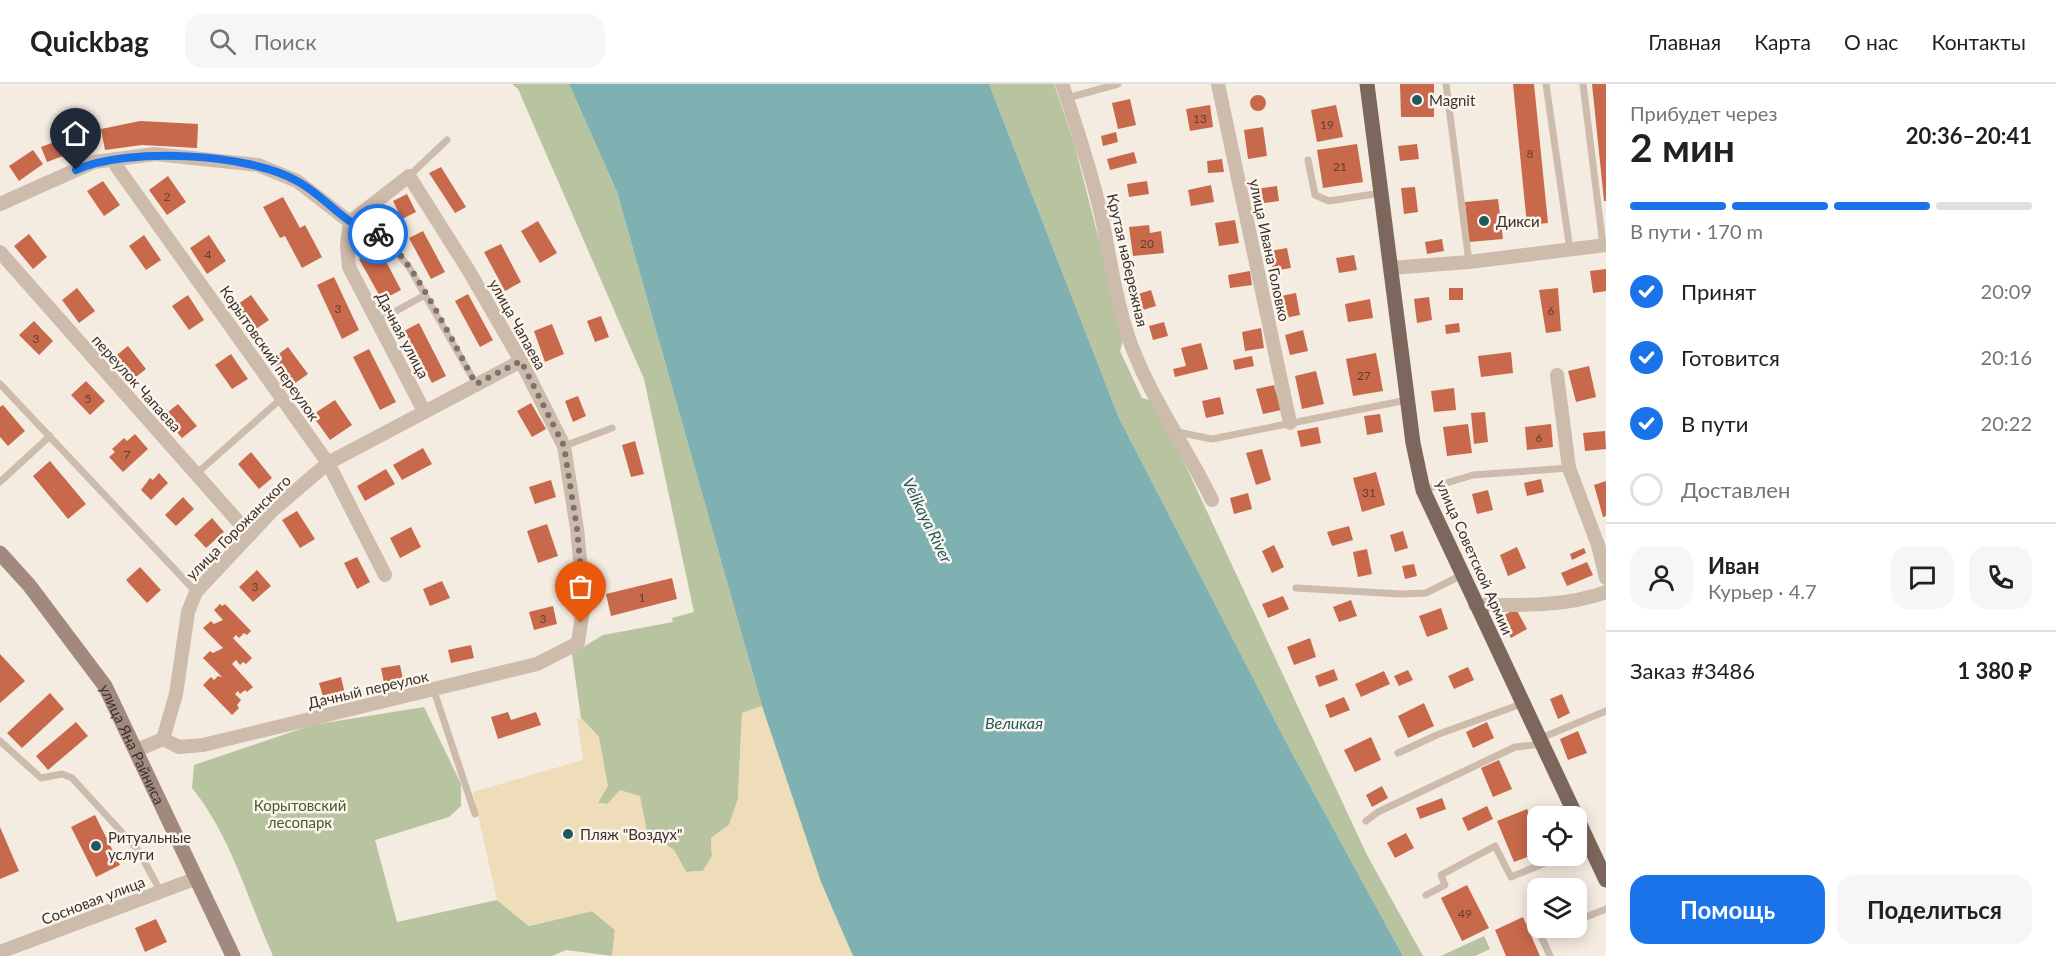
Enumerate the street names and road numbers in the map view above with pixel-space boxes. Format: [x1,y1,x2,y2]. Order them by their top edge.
street label: улица Ивана Головко [1246,177,1294,323]
street label: Крутая набережная [1104,192,1152,328]
street label: улица Чапаева [486,276,550,372]
street label: Корытовский переулок [216,282,324,424]
street label: Дачная улица [373,289,433,381]
street label: переулок Чапаева [89,331,185,435]
street label: улица Горожанского [182,471,294,583]
street label: улица Советской Армии [1433,477,1517,637]
street label: Дачный переулок [306,666,430,712]
street label: улица Яна Райниса [96,681,169,807]
street label: Сосновая улица [39,872,147,928]

